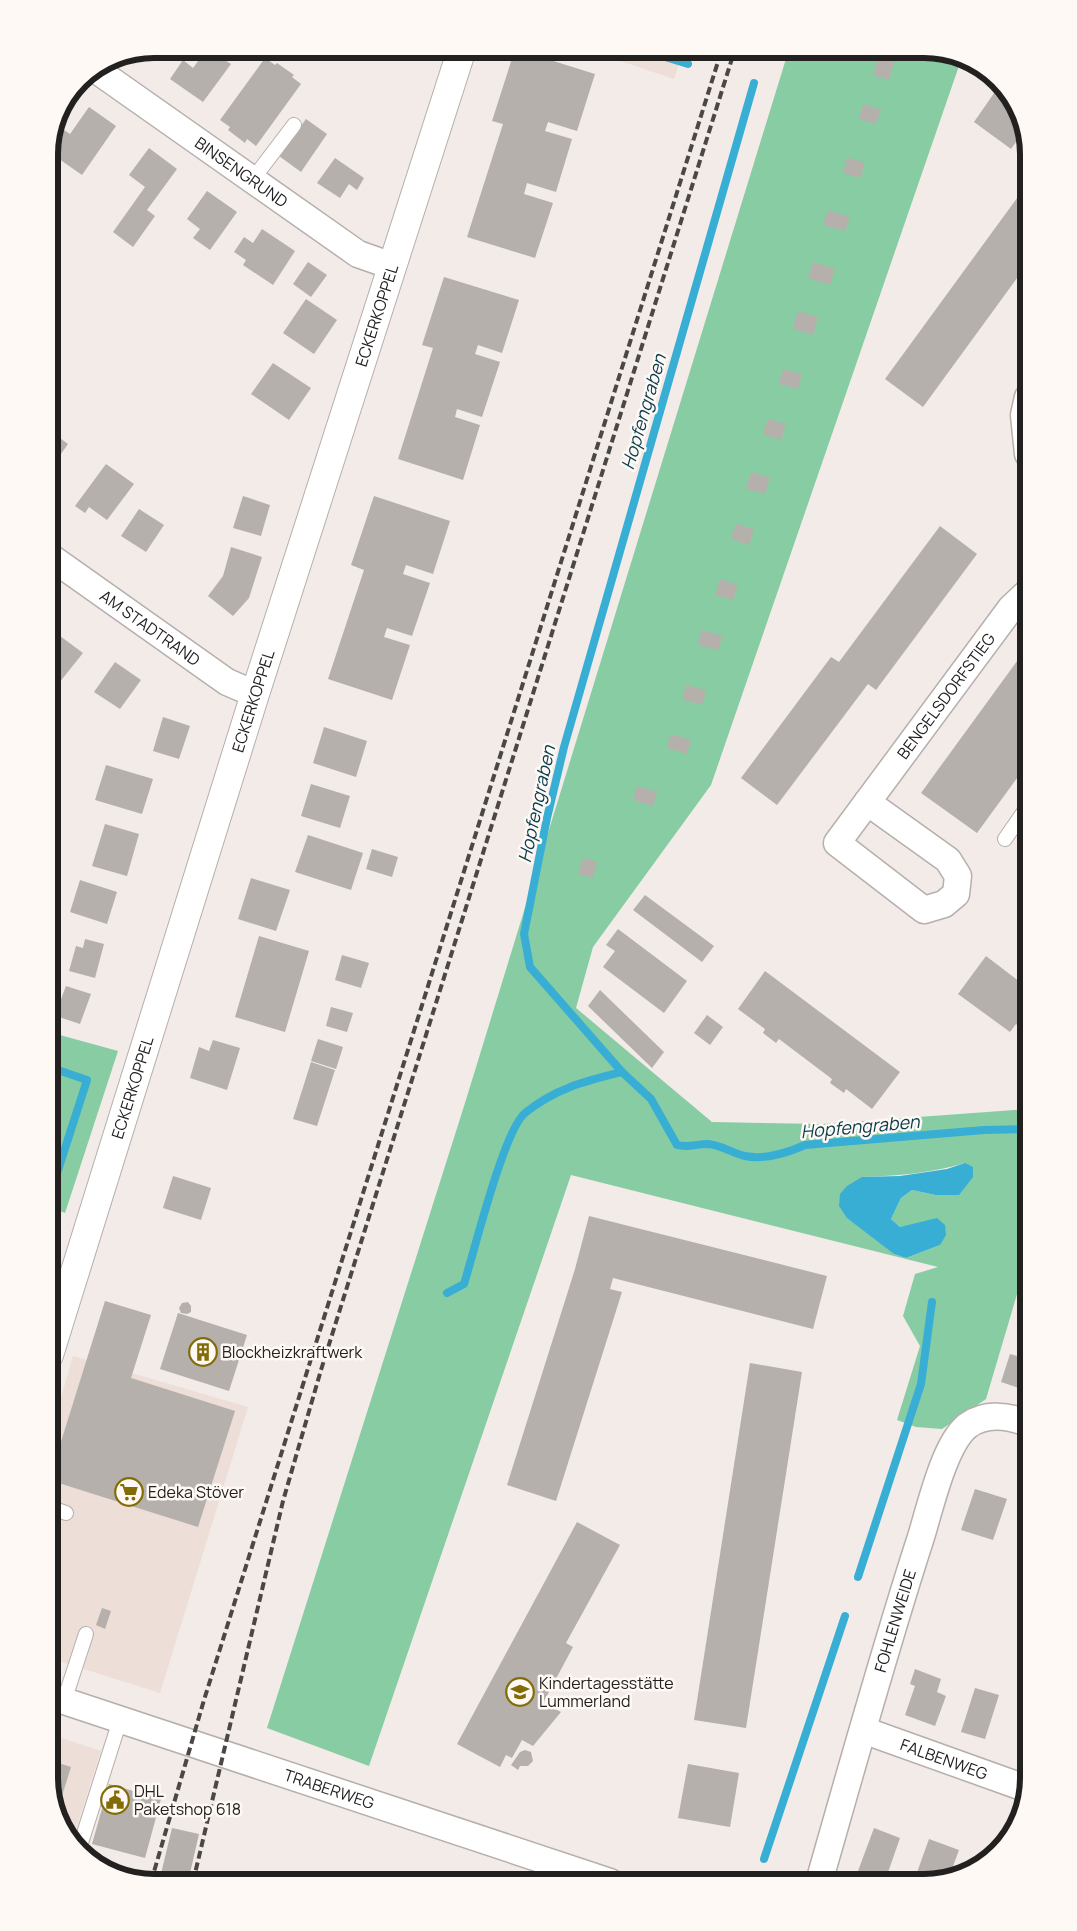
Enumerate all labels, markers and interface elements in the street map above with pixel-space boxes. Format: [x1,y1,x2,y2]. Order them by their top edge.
street label: BINSENGRUND [191,132,292,212]
street label: ECKERKOPPEL [350,262,403,369]
water label: Hopfengraben [615,350,671,472]
street label: AM STADTRAND [96,585,205,671]
street label: BENGELSDORFSTIEG [892,628,1000,763]
street label: ECKERKOPPEL [227,647,279,755]
water label: Hopfengraben [512,742,560,864]
street label: ECKERKOPPEL [106,1034,159,1142]
water label: Hopfengraben [800,1109,922,1143]
building icon: Blockheizkraftwerk [188,1337,218,1367]
place label: Blockheizkraftwerk [222,1341,363,1363]
supermarket icon: Edeka Stöver [114,1477,144,1507]
place label: Edeka Stöver [148,1481,244,1503]
street label: FOHLENWEIDE [869,1567,921,1675]
place label: Kindertagesstätte Lummerland [539,1672,674,1712]
school or university icon: Kindertagesstätte Lummerland [505,1677,535,1707]
street label: FALBENWEG [897,1733,991,1785]
street label: TRABERWEG [281,1764,377,1814]
place label: DHL Paketshop 618 [134,1780,241,1820]
public building icon: DHL Paketshop 618 [100,1785,130,1815]

